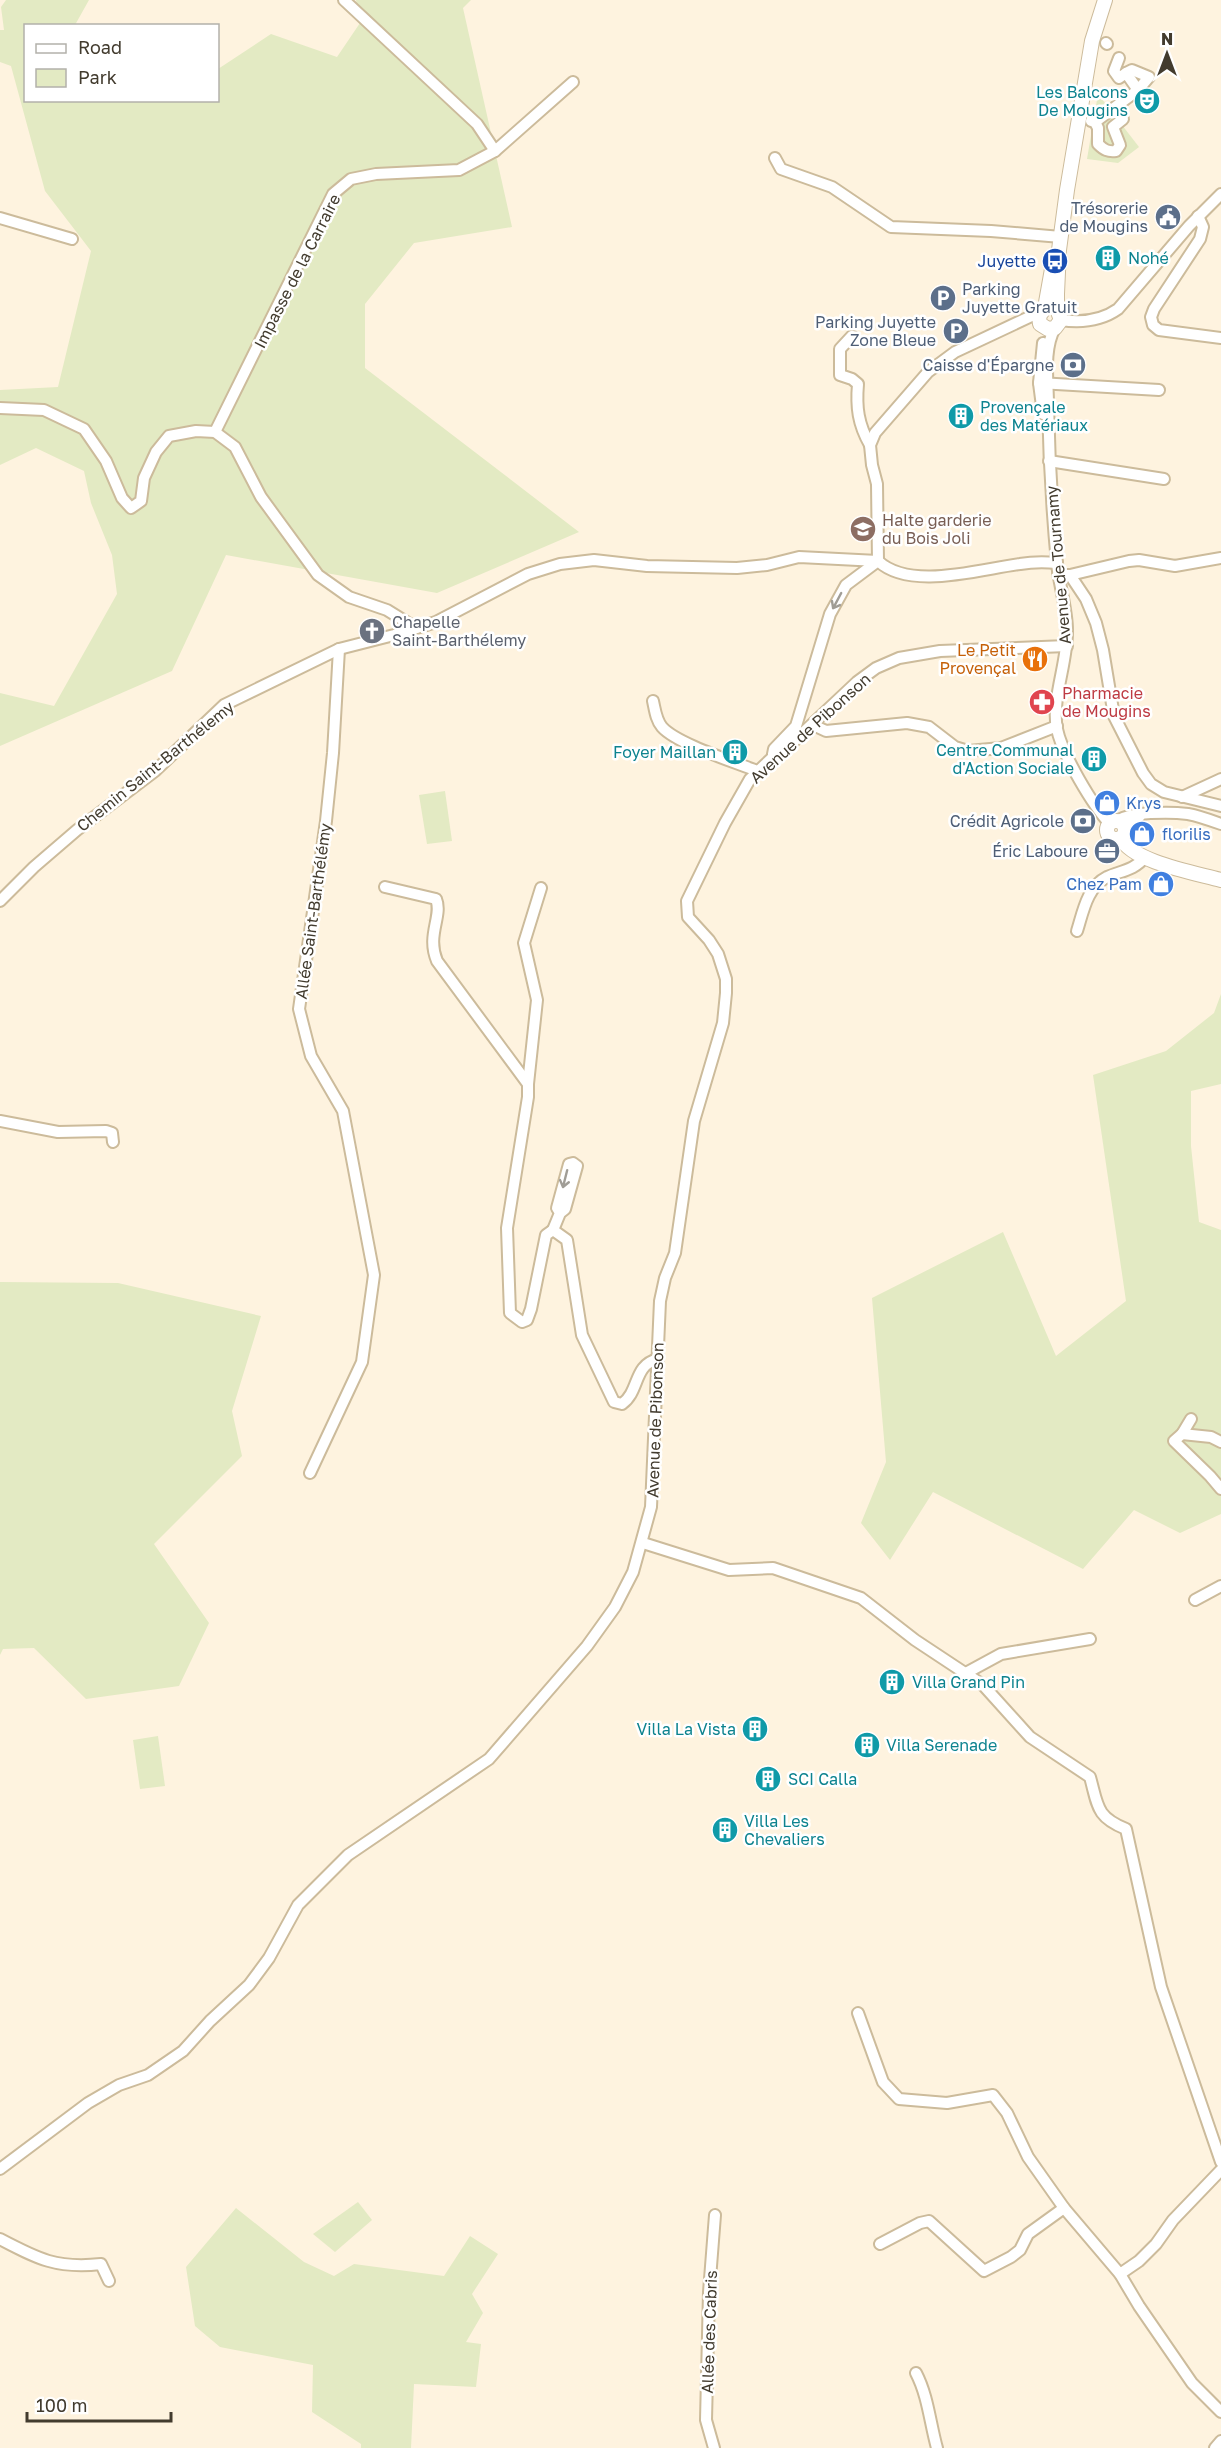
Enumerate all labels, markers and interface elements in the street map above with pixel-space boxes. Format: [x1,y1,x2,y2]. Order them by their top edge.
legend [24,24,219,102]
north arrow [1137,24,1197,84]
text: N [1161,29,1173,49]
text: Road [78,36,122,58]
text: Park [78,66,117,88]
place label: Les Balcons De Mougins [1036,82,1128,120]
theatre icon: Les Balcons De Mougins [1132,86,1162,116]
street label: Impasse de la Carraire [249,190,345,352]
place label: Trésorerie de Mougins [1059,198,1148,236]
public building icon: Trésorerie de Mougins [1153,202,1183,232]
building icon: Nohé [1093,243,1123,273]
bus stop icon: Juyette [1040,246,1070,276]
place label: Nohé [1128,248,1169,268]
place label: Juyette [978,251,1036,271]
place label: Parking Juyette Gratuit [962,279,1077,317]
parking icon: Parking Juyette Gratuit [928,283,958,313]
place label: Parking Juyette Zone Bleue [815,312,936,350]
parking icon: Parking Juyette Zone Bleue [941,316,971,346]
bank icon: Caisse d'Épargne [1058,350,1088,380]
place label: Caisse d'Épargne [923,355,1054,375]
place label: Provençale des Matériaux [980,397,1088,435]
building icon: Provençale des Matériaux [946,401,976,431]
street label: Avenue de Tournamy [1041,485,1075,645]
place label: Halte garderie du Bois Joli [882,510,992,548]
school or university icon: Halte garderie du Bois Joli [848,514,878,544]
one-way arrow [831,592,842,610]
place label: Chapelle Saint-Barthélemy [392,612,526,650]
church icon: Chapelle Saint-Barthélemy [357,616,387,646]
place label: Le Petit Provençal [940,640,1016,678]
restaurant icon: Le Petit Provençal [1020,644,1050,674]
street label: Avenue de Pibonson [746,669,874,787]
place label: Pharmacie de Mougins [1062,683,1151,721]
pharmacy icon: Pharmacie de Mougins [1027,687,1057,717]
street label: Chemin Saint-Barthélemy [72,696,238,836]
building icon: Foyer Maillan [720,737,750,767]
place label: Centre Communal d'Action Sociale [936,740,1074,778]
place label: Foyer Maillan [613,742,716,762]
building icon: Centre Communal d'Action Sociale [1079,744,1109,774]
shop icon: Krys [1092,788,1122,818]
place label: Krys [1126,793,1161,813]
bank icon: Crédit Agricole [1068,806,1098,836]
place label: Crédit Agricole [950,811,1064,831]
shop icon: florilis [1127,819,1157,849]
street label: Allée Saint-Barthélémy [291,822,335,1000]
place label: florilis [1162,824,1211,844]
office icon: Éric Laboure [1092,836,1122,866]
place label: Éric Laboure [992,841,1088,861]
shop icon: Chez Pam [1146,869,1176,899]
place label: Chez Pam [1066,874,1142,894]
one-way arrow [558,1169,570,1188]
street label: Avenue de Pibonson [642,1342,668,1498]
building icon: Villa Grand Pin [877,1667,907,1697]
place label: Villa Grand Pin [912,1672,1025,1692]
building icon: Villa La Vista [740,1714,770,1744]
place label: Villa La Vista [636,1719,736,1739]
building icon: Villa Serenade [852,1730,882,1760]
place label: Villa Serenade [886,1735,997,1755]
building icon: SCI Calla [753,1764,783,1794]
place label: SCI Calla [788,1769,857,1789]
place label: Villa Les Chevaliers [744,1811,825,1849]
building icon: Villa Les Chevaliers [710,1815,740,1845]
street label: Allée des Cabris [697,2270,721,2394]
scale bar [27,2385,171,2423]
text: 100 m [36,2394,87,2416]

